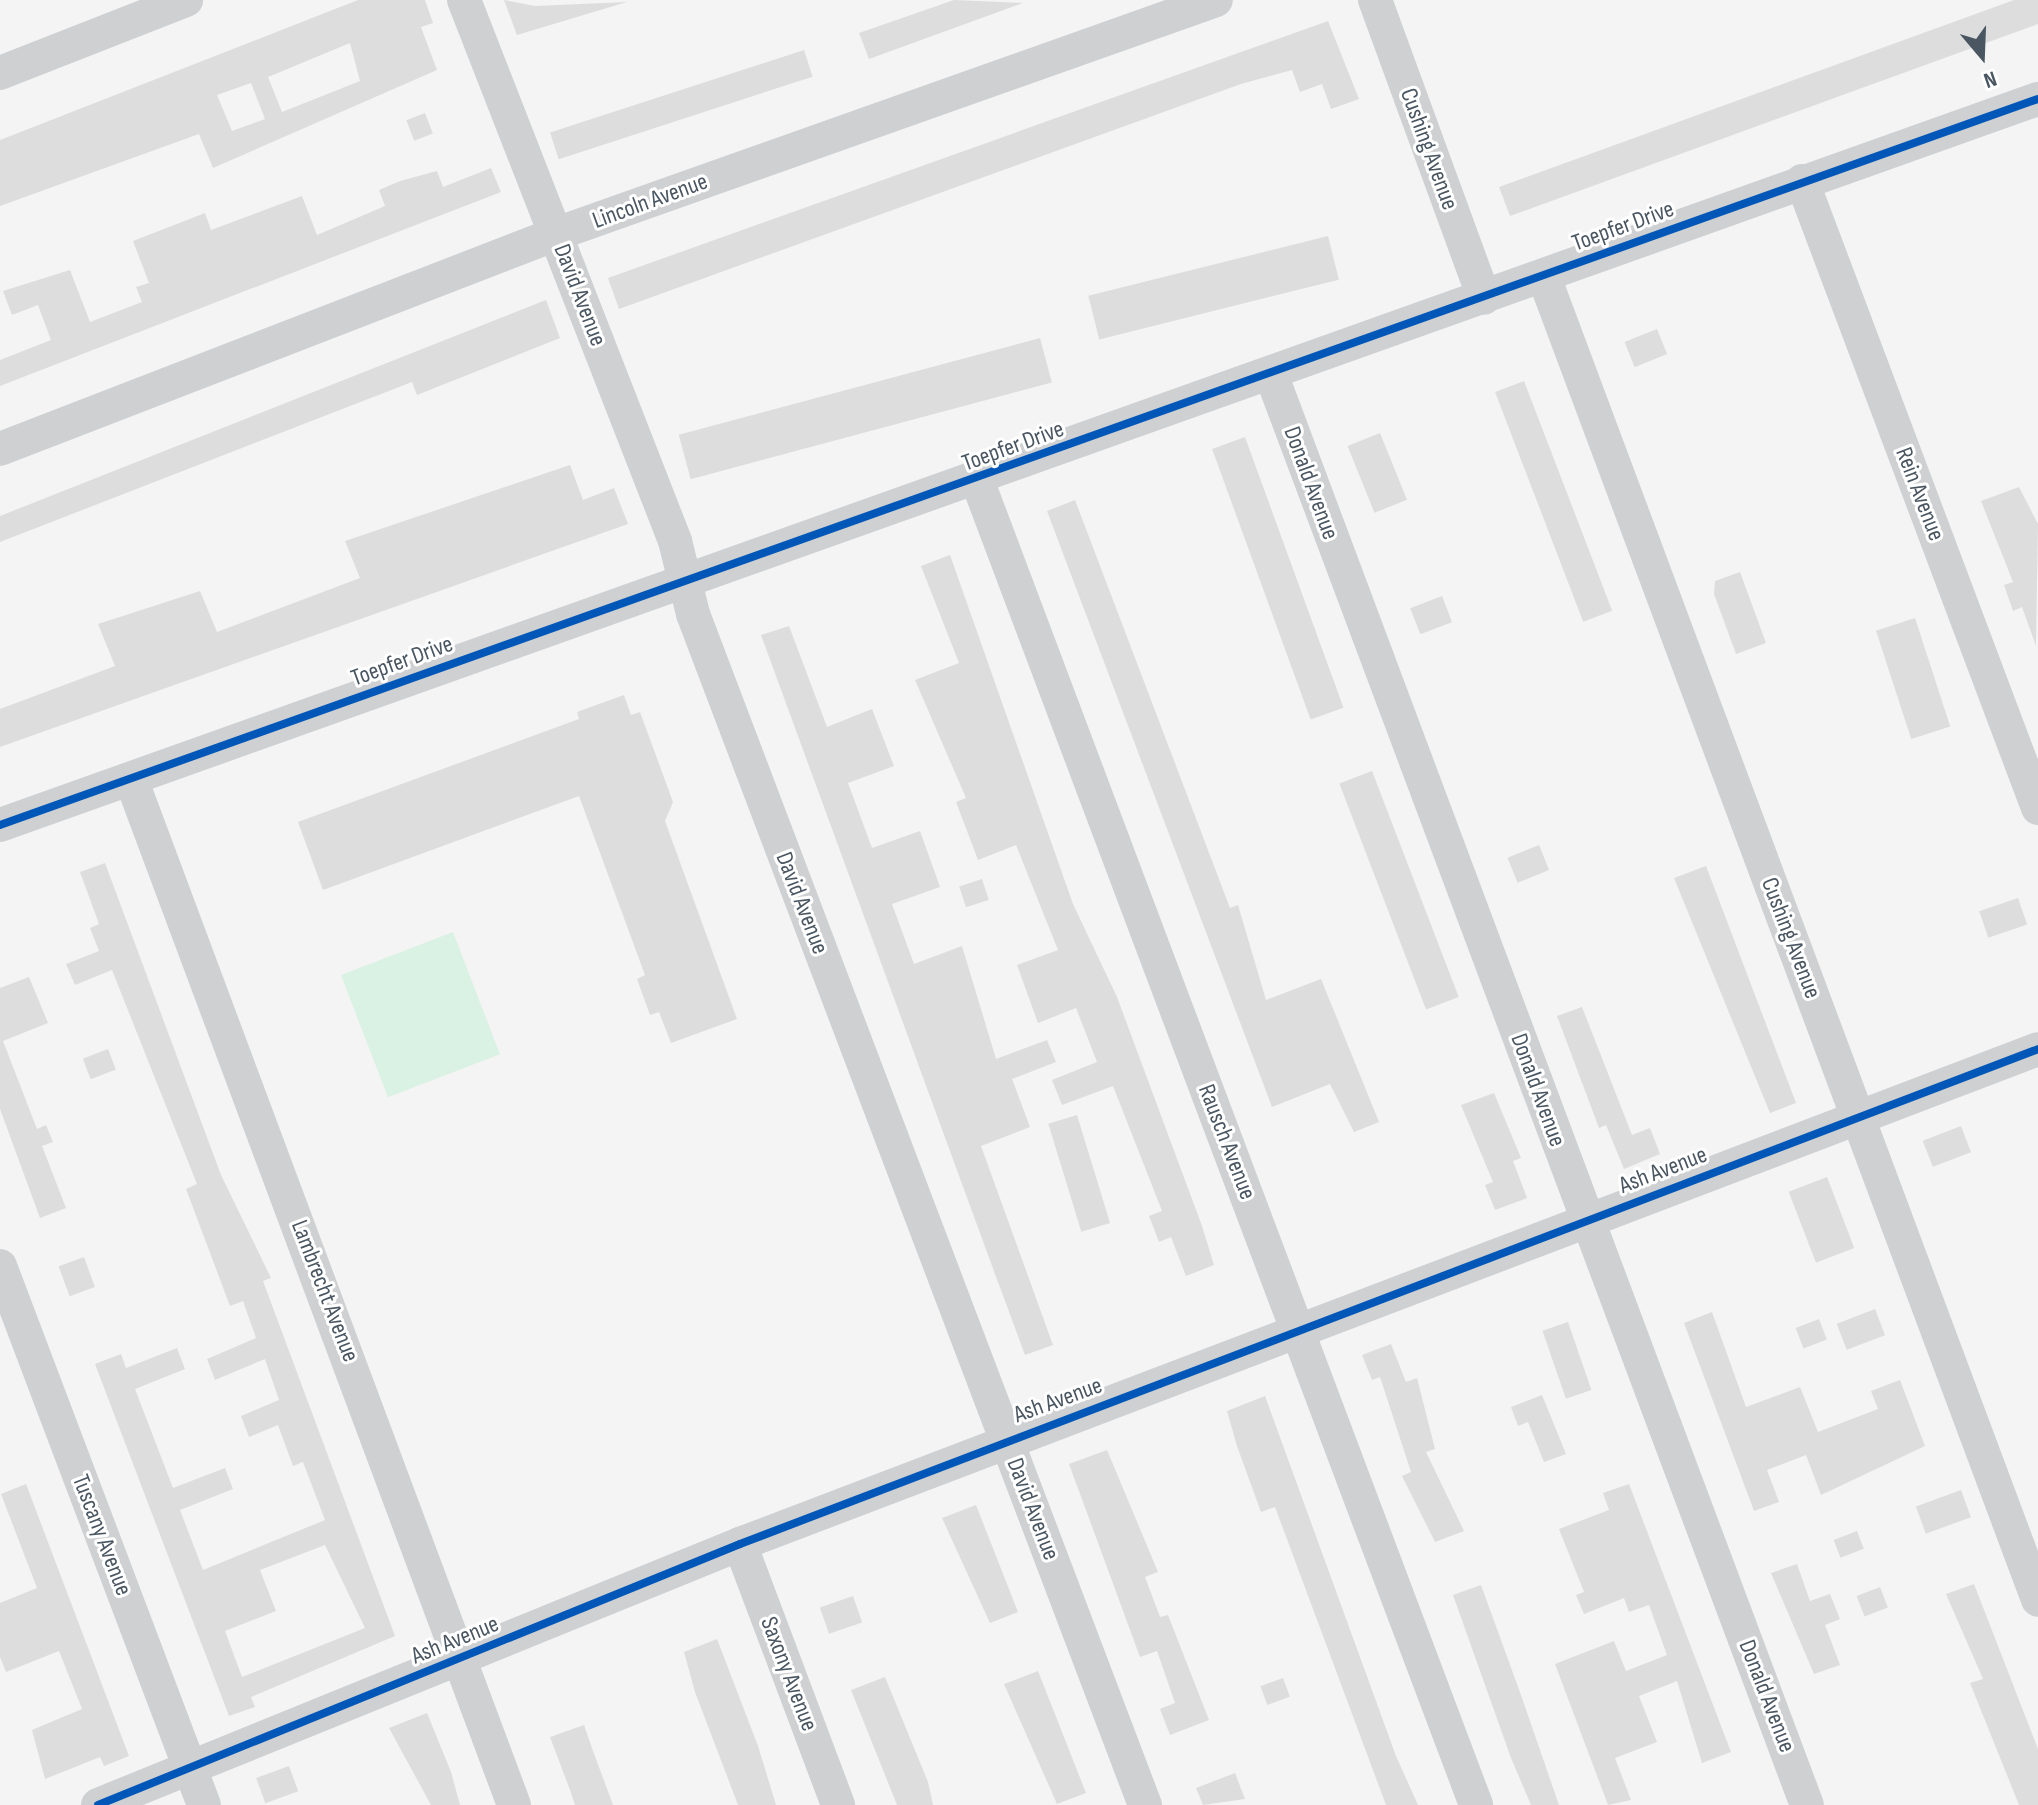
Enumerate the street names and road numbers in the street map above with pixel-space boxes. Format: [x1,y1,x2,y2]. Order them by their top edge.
street label: Cushing Avenue [1394,84,1464,214]
street label: Lincoln Avenue [589,167,711,235]
street label: Toepfer Drive [1568,194,1678,258]
street label: David Avenue [547,240,613,350]
street label: Toepfer Drive [958,414,1068,478]
street label: Donald Avenue [1277,423,1345,543]
street label: Rein Avenue [1889,443,1951,545]
street label: Toepfer Drive [347,629,457,693]
street label: David Avenue [769,848,835,958]
street label: Cushing Avenue [1755,873,1827,1003]
street label: Donald Avenue [1504,1030,1572,1150]
street label: Rausch Avenue [1192,1080,1262,1204]
street label: Ash Avenue [1615,1140,1711,1200]
street label: Lambrecht Avenue [285,1216,365,1366]
street label: Ash Avenue [1010,1371,1106,1429]
street label: David Avenue [1000,1454,1066,1564]
street label: Tuscany Avenue [66,1470,138,1600]
street label: Ash Avenue [407,1609,503,1671]
street label: Saxony Avenue [754,1613,824,1735]
street label: Donald Avenue [1732,1636,1802,1756]

